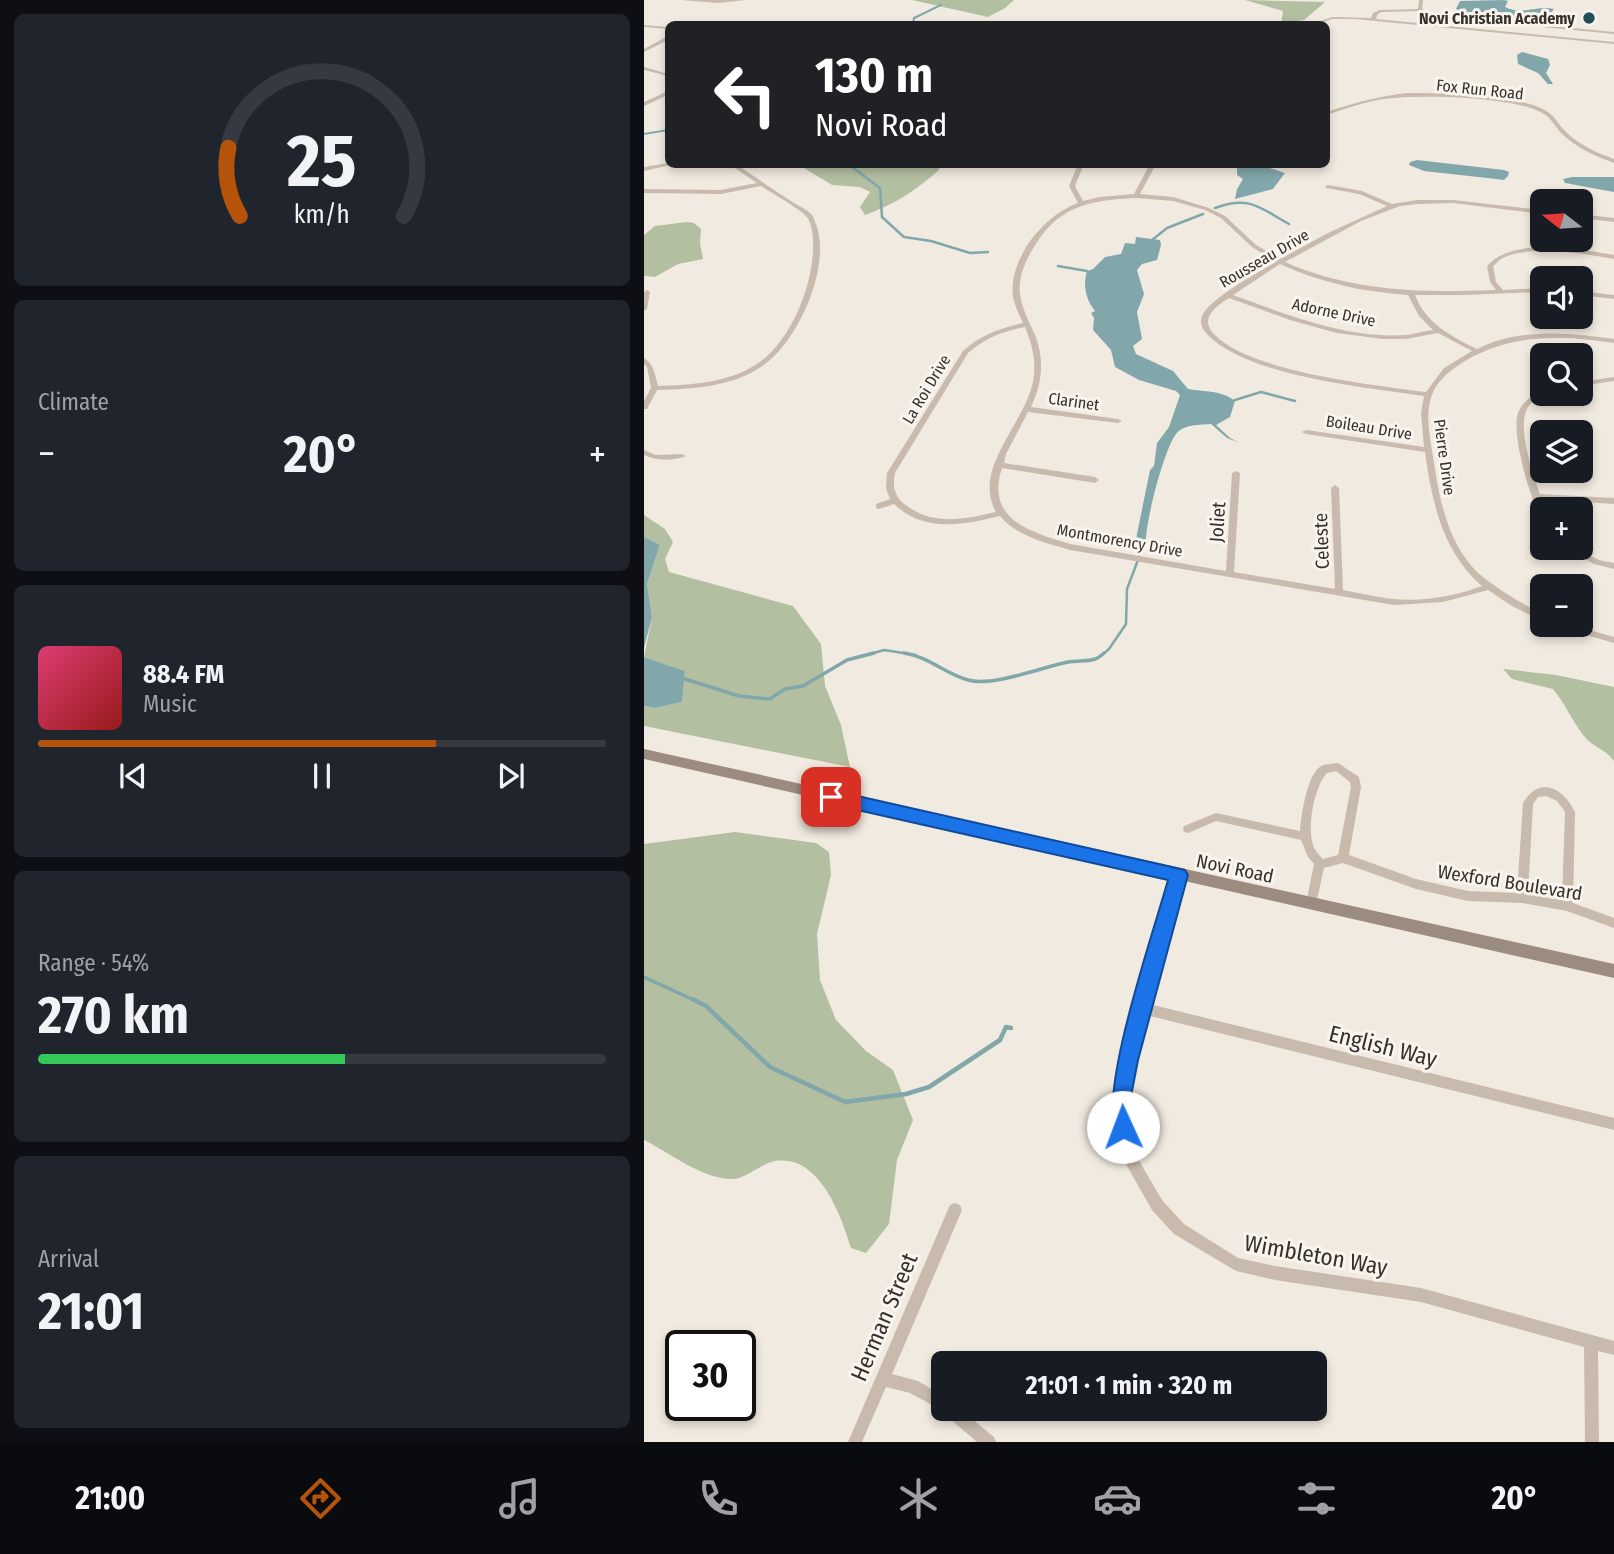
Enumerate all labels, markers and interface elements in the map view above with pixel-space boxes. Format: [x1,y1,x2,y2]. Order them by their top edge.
place label: Novi Christian Academy [1419,9,1575,28]
marker: Novi Christian Academy [1581,10,1597,26]
text: 130 m [815,46,933,105]
icon: left [700,49,791,140]
street label: Fox Run Road [1435,75,1525,104]
text: Novi Road [815,106,947,144]
text: 25 [286,118,357,205]
north arrow [1530,189,1592,252]
map controls [1530,189,1593,637]
text: km/h [294,200,350,230]
street label: Rousseau Drive [1216,225,1313,292]
button: sound [1530,266,1593,329]
street label: Adorne Drive [1290,294,1378,331]
button: search [1530,343,1593,406]
street label: La Roi Drive [898,351,954,427]
text: Climate [38,388,109,416]
street label: Clarinet [1047,389,1101,415]
street label: Boileau Drive [1324,411,1413,444]
street label: Pierre Drive [1430,418,1459,496]
button: layers [1530,420,1593,483]
text: 20° [284,423,360,486]
text: − [38,431,55,477]
text: + [589,431,606,477]
button: + [1530,497,1593,560]
street label: Joliet [1205,500,1230,543]
street label: Celeste [1309,512,1334,570]
street label: Montmorency Drive [1056,520,1184,561]
button: − [1530,574,1593,637]
text: 88.4 FM [143,659,224,690]
text: Music [143,690,197,718]
icon: previous [114,757,152,795]
icon: pause [303,757,341,795]
icon: next [492,757,530,795]
pin [801,767,861,827]
icon: arrive [812,778,850,816]
street label: Novi Road [1194,849,1276,888]
street label: Wexford Boulevard [1436,860,1584,905]
text: Range · 54% [38,949,149,977]
text: 270 km [38,984,189,1047]
street label: English Way [1326,1019,1441,1073]
position arrow [1086,1090,1160,1164]
street label: Wimbleton Way [1242,1229,1390,1281]
text: Arrival [38,1245,99,1273]
street label: Herman Street [844,1248,924,1385]
text: 21:01 [38,1280,144,1343]
speed limit sign: 30 [665,1330,756,1421]
text: 21:01 · 1 min · 320 m [1026,1370,1232,1401]
icon: directions [296,1474,345,1523]
icon: music [495,1474,544,1523]
icon: phone [694,1474,743,1523]
icon: climate [894,1474,943,1523]
icon: car [1093,1474,1142,1523]
icon: filters [1292,1474,1341,1523]
text: 21:00 [75,1479,145,1517]
text: 20° [1492,1479,1539,1517]

